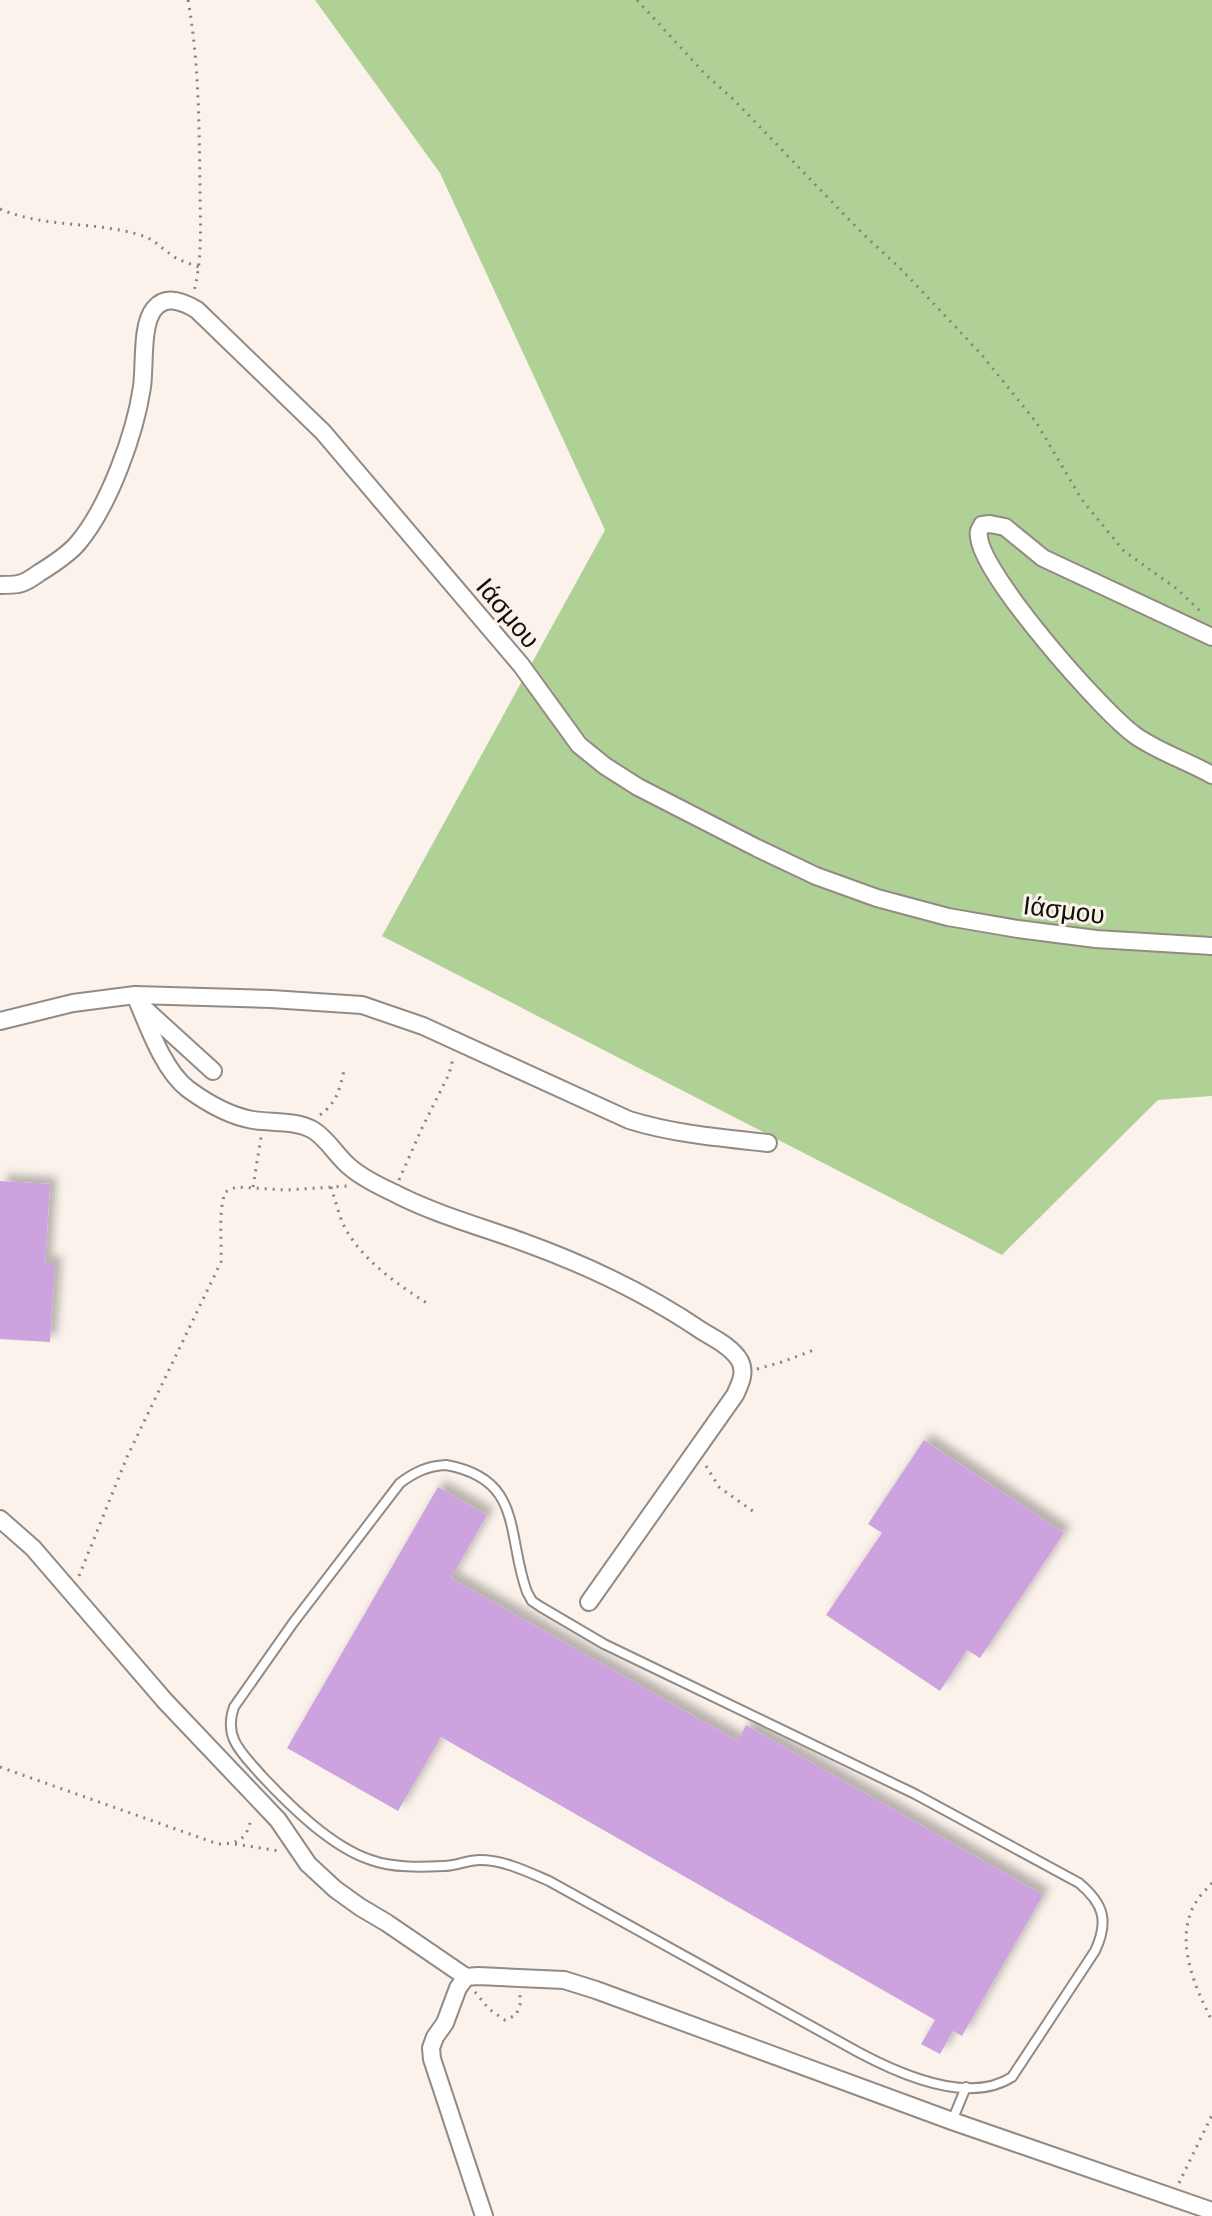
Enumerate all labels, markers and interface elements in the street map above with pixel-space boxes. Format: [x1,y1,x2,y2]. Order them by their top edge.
street label: Ιάσμου [469,571,547,655]
street label: Ιάσμου [1021,888,1107,932]

